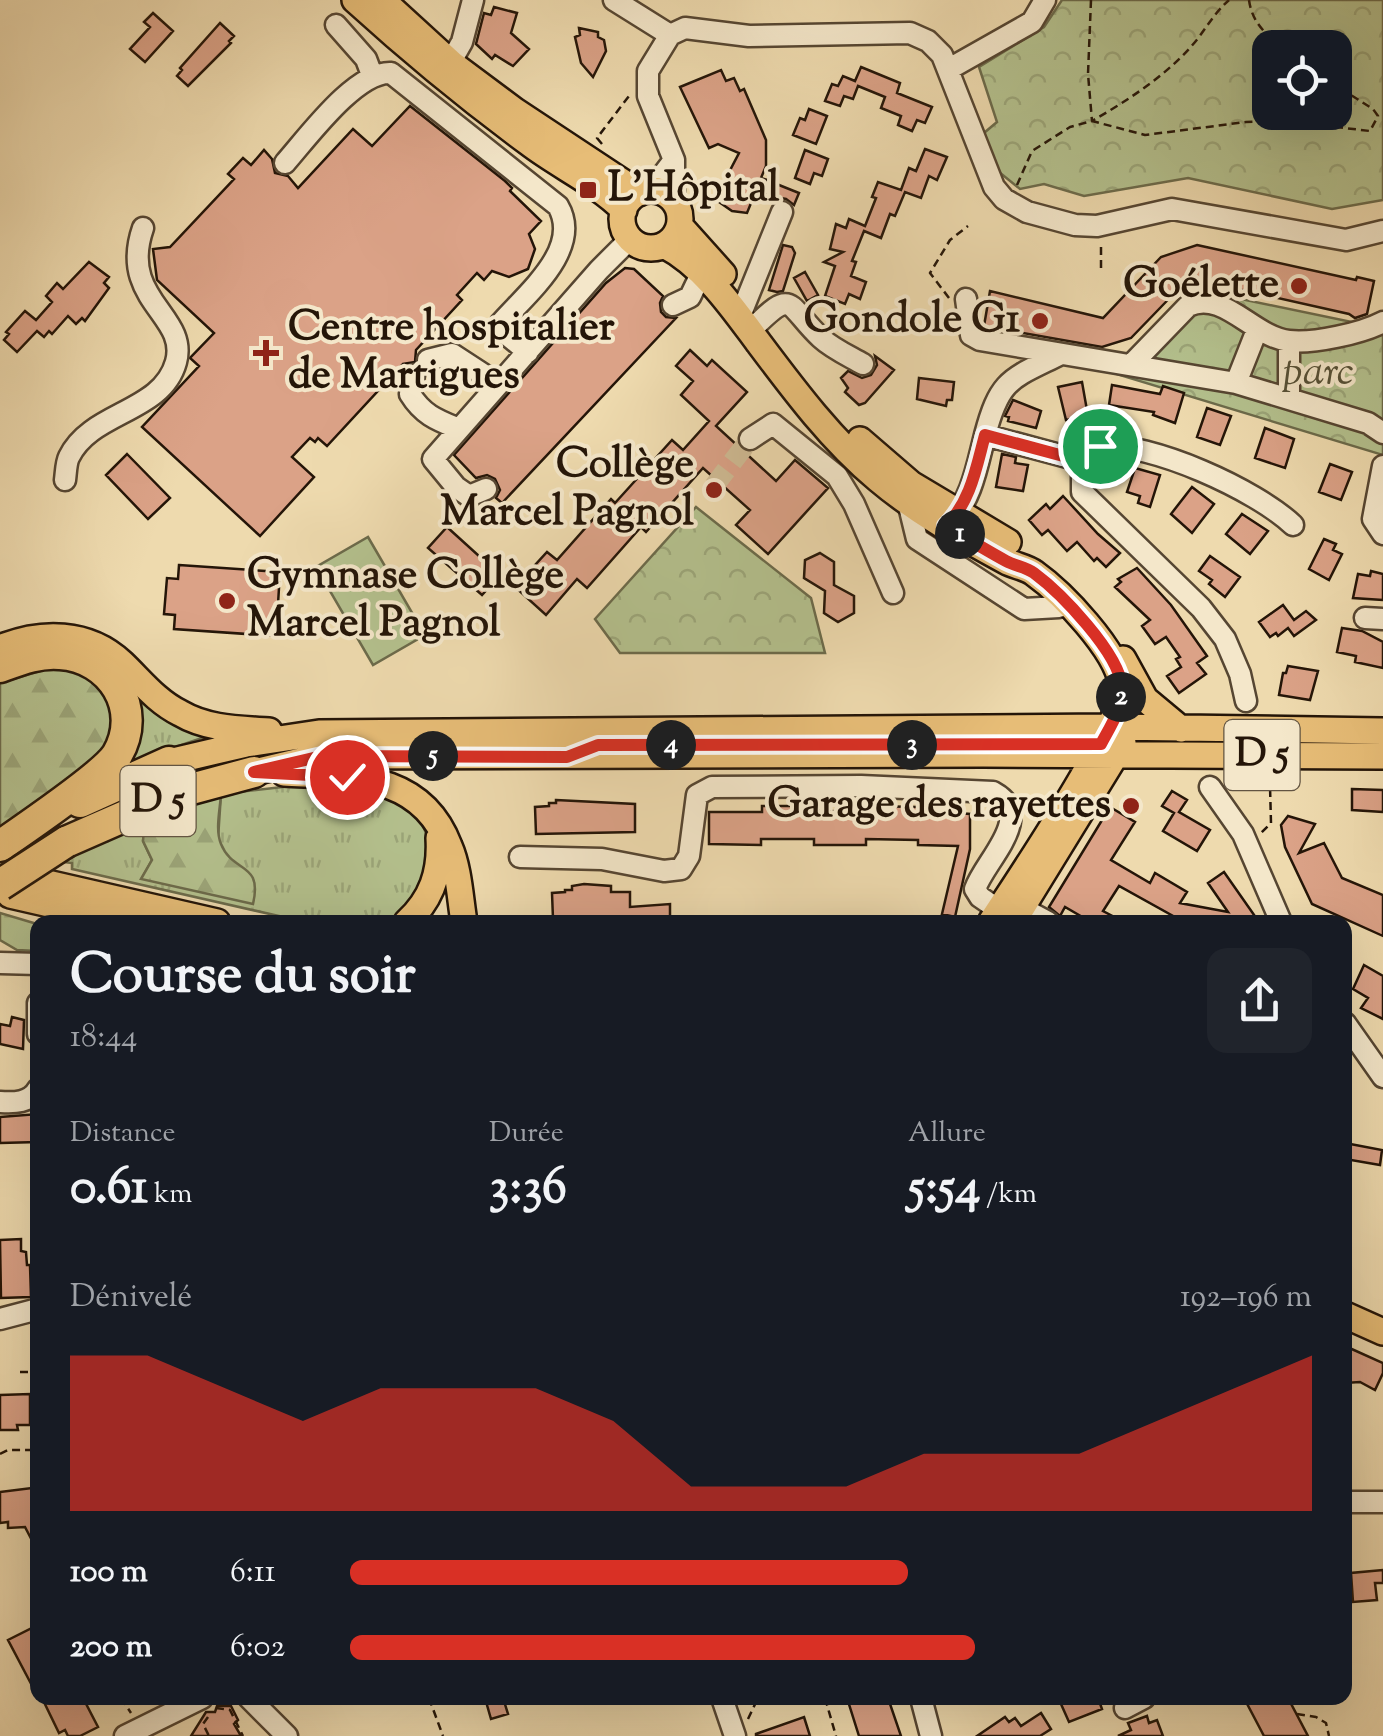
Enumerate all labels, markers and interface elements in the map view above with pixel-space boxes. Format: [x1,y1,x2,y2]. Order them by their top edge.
map controls [1252,30,1352,130]
button: locate [1252,30,1352,130]
place label: L’Hôpital [608,160,780,220]
marker: L’Hôpital [577,179,599,201]
place label: Goélette [1123,256,1279,316]
marker: Goélette [1288,275,1310,297]
place label: Gondole G1 [804,291,1021,351]
place label: Centre hospitalier de Martigues [288,299,615,407]
marker: Gondole G1 [1029,310,1051,332]
marker: Centre hospitalier de Martigues [253,340,279,366]
park label: parc [1282,344,1354,404]
pin [1058,404,1143,489]
icon: arrive [1073,419,1128,474]
place label: Collège Marcel Pagnol [441,436,694,544]
marker: Collège Marcel Pagnol [703,479,725,501]
pin: 1 [935,509,985,559]
text: 1 [955,514,965,554]
place label: Gymnase Collège Marcel Pagnol [247,547,564,655]
marker: Gymnase Collège Marcel Pagnol [216,590,238,612]
pin: 2 [1096,672,1146,722]
text: 2 [1114,677,1128,717]
pin: 4 [646,720,696,770]
pin: 3 [887,720,937,770]
road number: D 5 [1224,720,1300,790]
text: 4 [664,725,678,765]
text: 3 [906,725,918,765]
pin: 5 [408,731,458,781]
pin [305,735,390,820]
text: 5 [428,736,438,776]
icon: check [320,750,375,805]
road number: D 5 [120,766,196,836]
place label: Garage des rayettes [767,776,1111,836]
marker: Garage des rayettes [1120,795,1142,817]
text: Course du soir [70,938,416,1017]
button: share [1207,948,1312,1053]
text: 18:44 [70,1015,137,1061]
text: Distance [70,1114,176,1154]
text: Durée [489,1114,564,1154]
text: Allure [908,1114,986,1154]
text: 0.61 [70,1154,148,1226]
text: 3:36 [489,1154,567,1226]
text: 5:54 [908,1154,980,1226]
text: km [148,1175,192,1215]
text: /km [980,1175,1037,1215]
text: Dénivelé [70,1275,192,1321]
text: 192–196 m [1180,1275,1312,1321]
text: 100 m [70,1550,148,1596]
text: 6:11 [230,1550,276,1596]
text: 200 m [70,1625,152,1671]
text: 6:02 [230,1625,285,1671]

